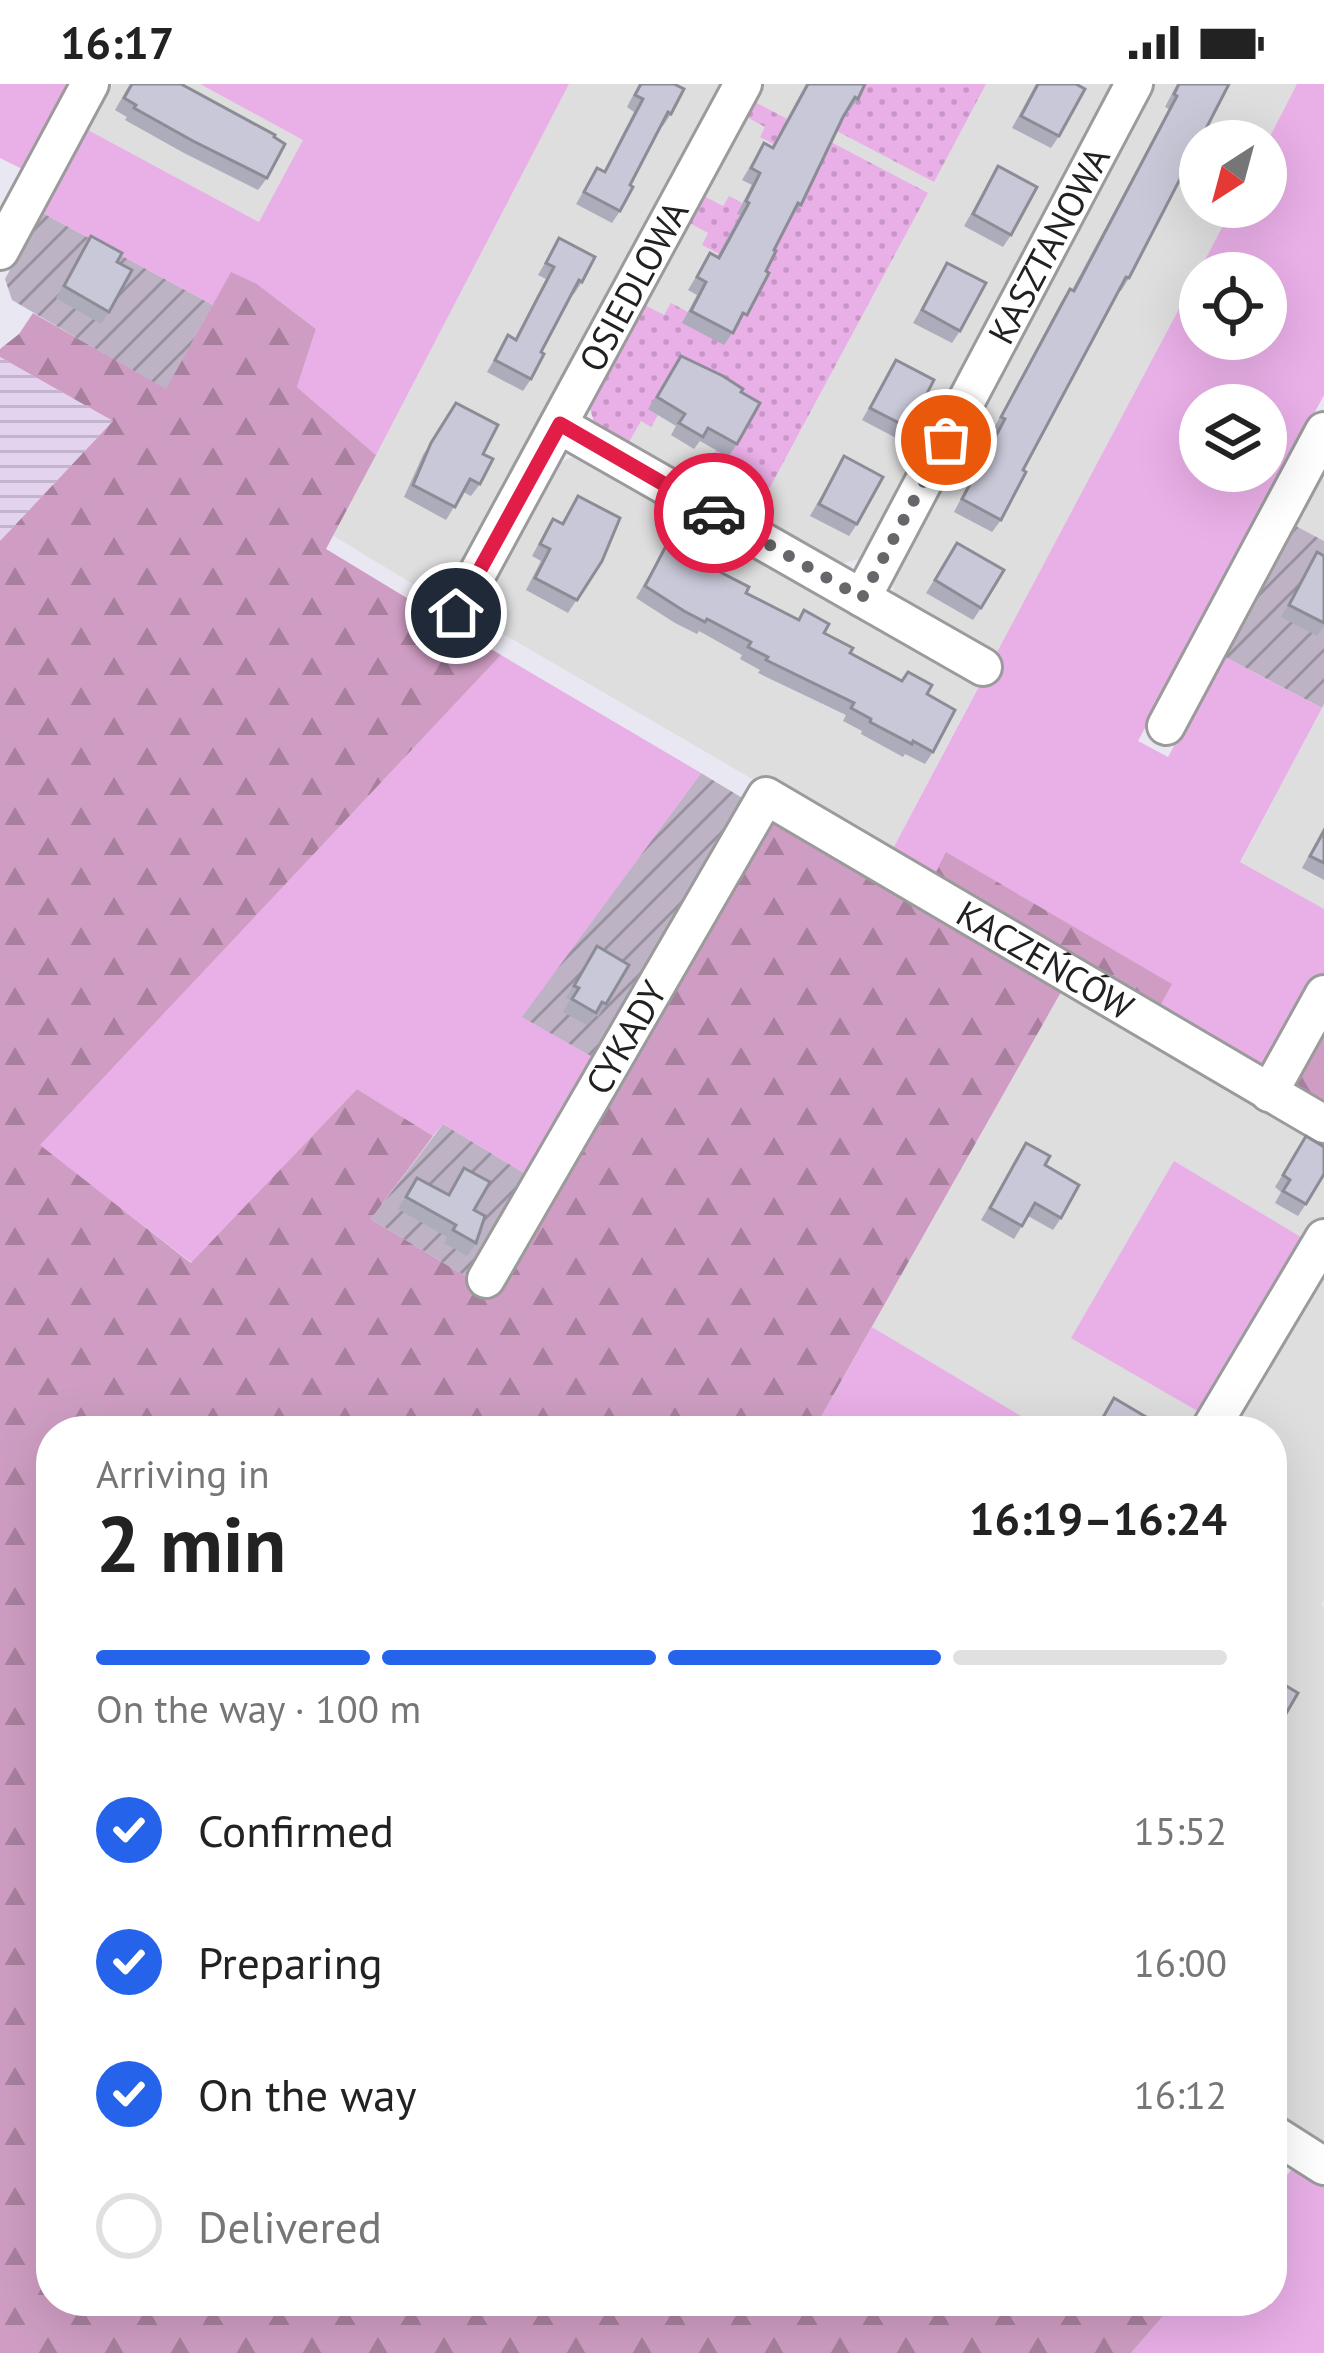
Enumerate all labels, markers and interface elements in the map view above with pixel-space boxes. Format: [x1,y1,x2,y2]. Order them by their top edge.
text: 16:17 [60,13,174,71]
north arrow [1179,120,1287,228]
map controls [1179,120,1287,492]
street label: KASZTANOWA [977,138,1120,352]
street label: OSIEDLOWA [568,192,698,379]
button: locate [1179,252,1287,360]
button: layers [1179,384,1287,492]
pin [895,389,997,491]
icon: bag [913,407,979,473]
courier [654,453,774,573]
icon: car [681,480,747,546]
pin [405,562,507,664]
icon: home [423,580,489,646]
street label: KACZEŃCÓW [948,889,1142,1030]
street label: CYKADY [574,972,677,1103]
text: Arriving in [96,1448,270,1499]
text: 16:19–16:24 [969,1489,1227,1547]
text: 2 min [96,1493,286,1594]
text: On the way · 100 m [96,1683,421,1734]
icon: check [96,1797,162,1863]
text: Confirmed [198,1801,394,1859]
text: 15:52 [1133,1805,1227,1856]
icon: check [96,1929,162,1995]
text: Preparing [198,1933,383,1991]
text: 16:00 [1133,1937,1227,1988]
icon: check [96,2061,162,2127]
text: On the way [198,2065,417,2123]
text: 16:12 [1133,2069,1227,2120]
text: Delivered [198,2197,382,2255]

